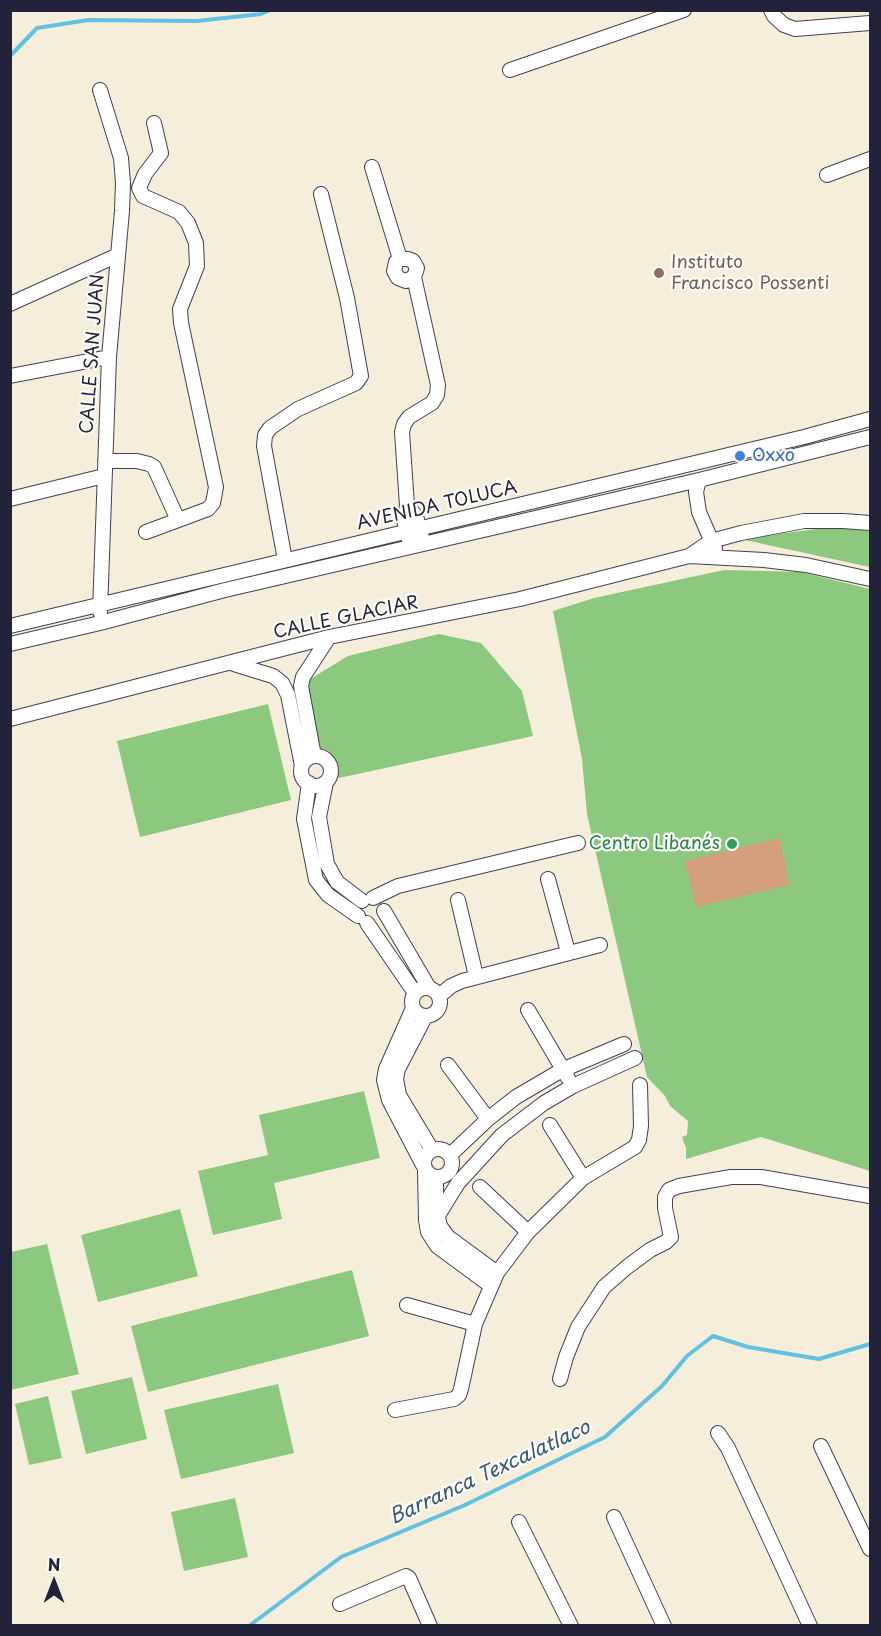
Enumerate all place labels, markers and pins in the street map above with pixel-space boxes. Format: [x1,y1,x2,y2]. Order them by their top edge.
place label: Instituto Francisco Possenti [671,252,829,294]
marker: Instituto Francisco Possenti [652,266,666,280]
place label: Oxxo [752,445,795,467]
marker: Oxxo [733,449,747,463]
place label: Centro Libanés [589,833,720,855]
marker: Centro Libanés [725,837,739,851]

